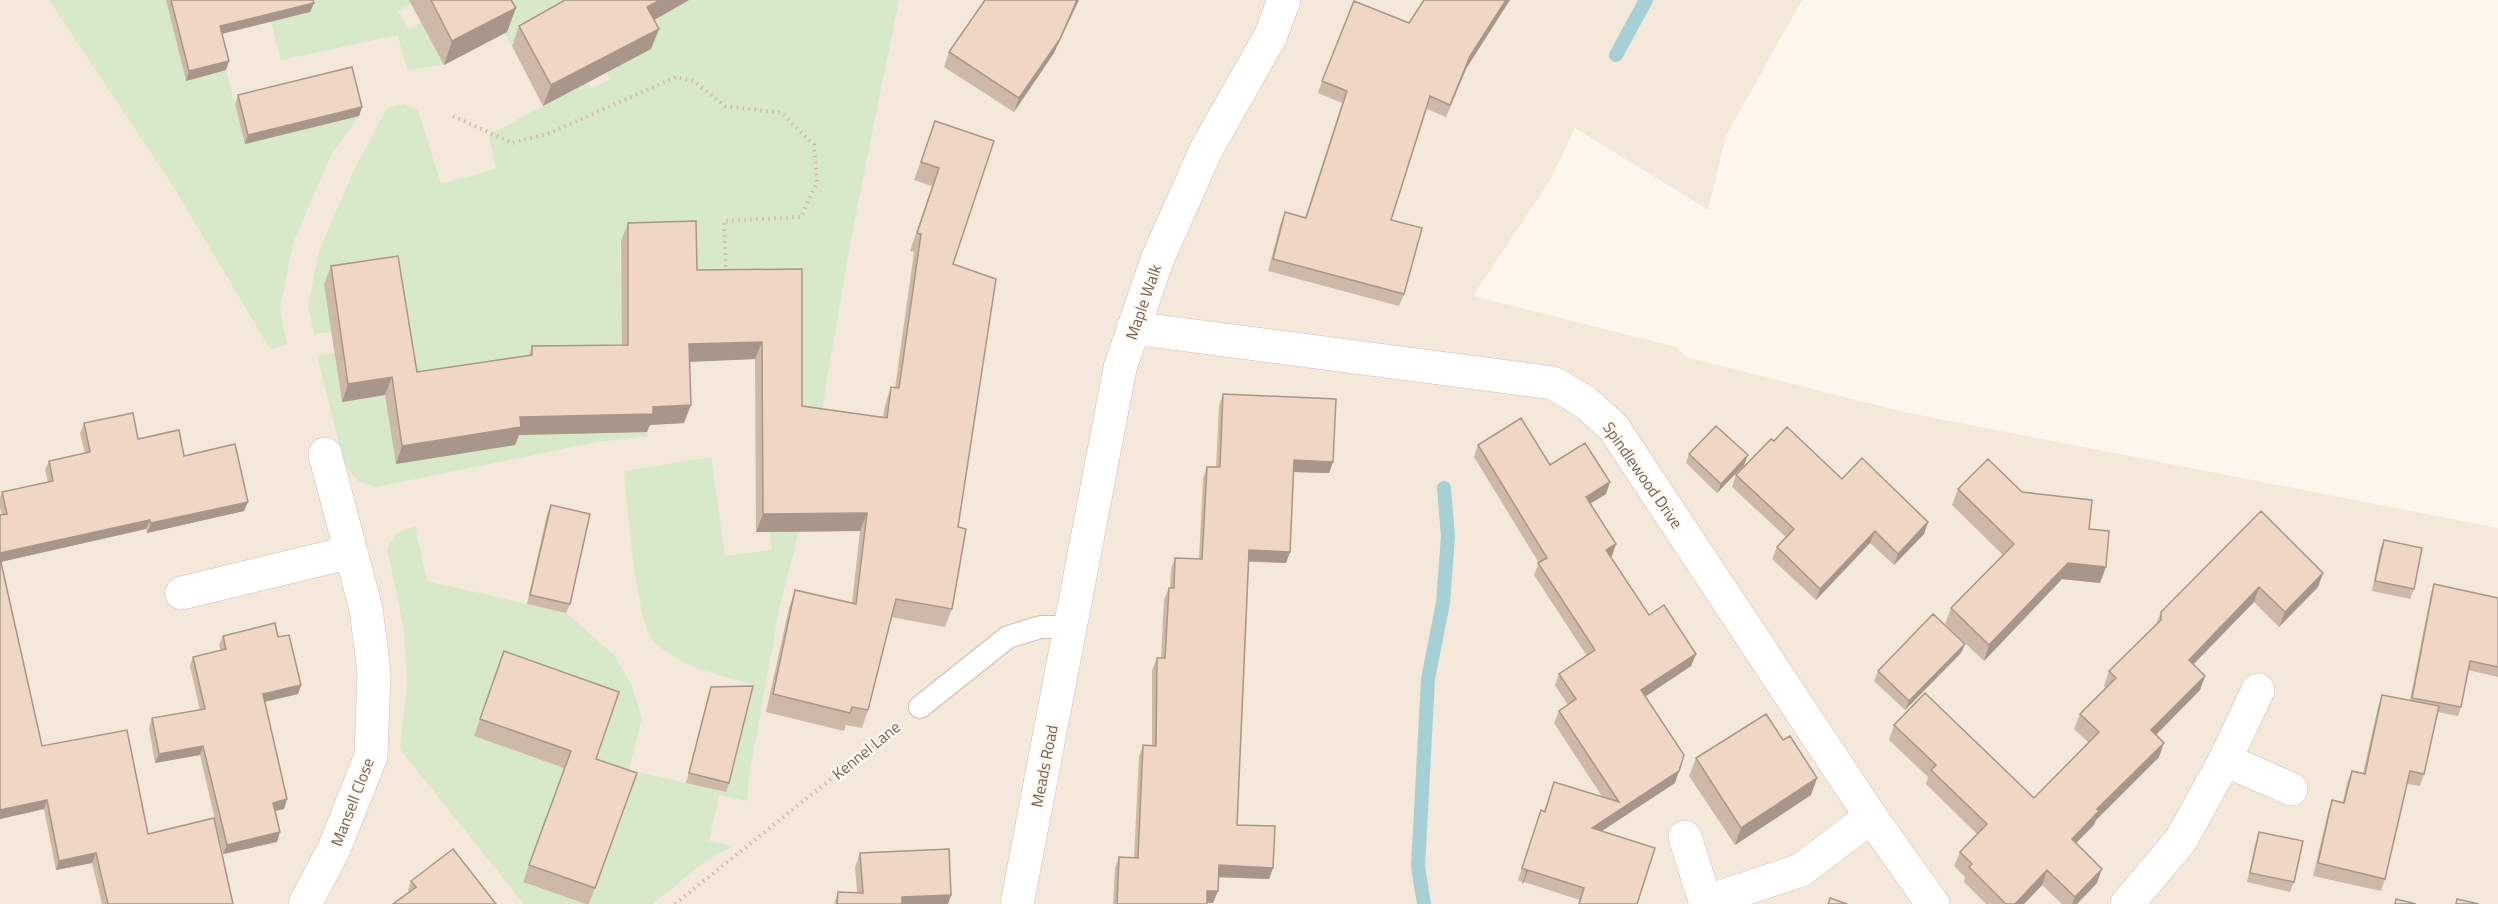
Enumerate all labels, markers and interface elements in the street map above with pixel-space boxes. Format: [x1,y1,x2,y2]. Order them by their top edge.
street label: Maple Walk [1119,261,1167,343]
street label: Spindlewood Drive [1597,417,1689,533]
street label: Kennel Lane [827,715,905,785]
street label: Meads Road [1024,723,1064,809]
street label: Mansell Close [324,754,380,850]

